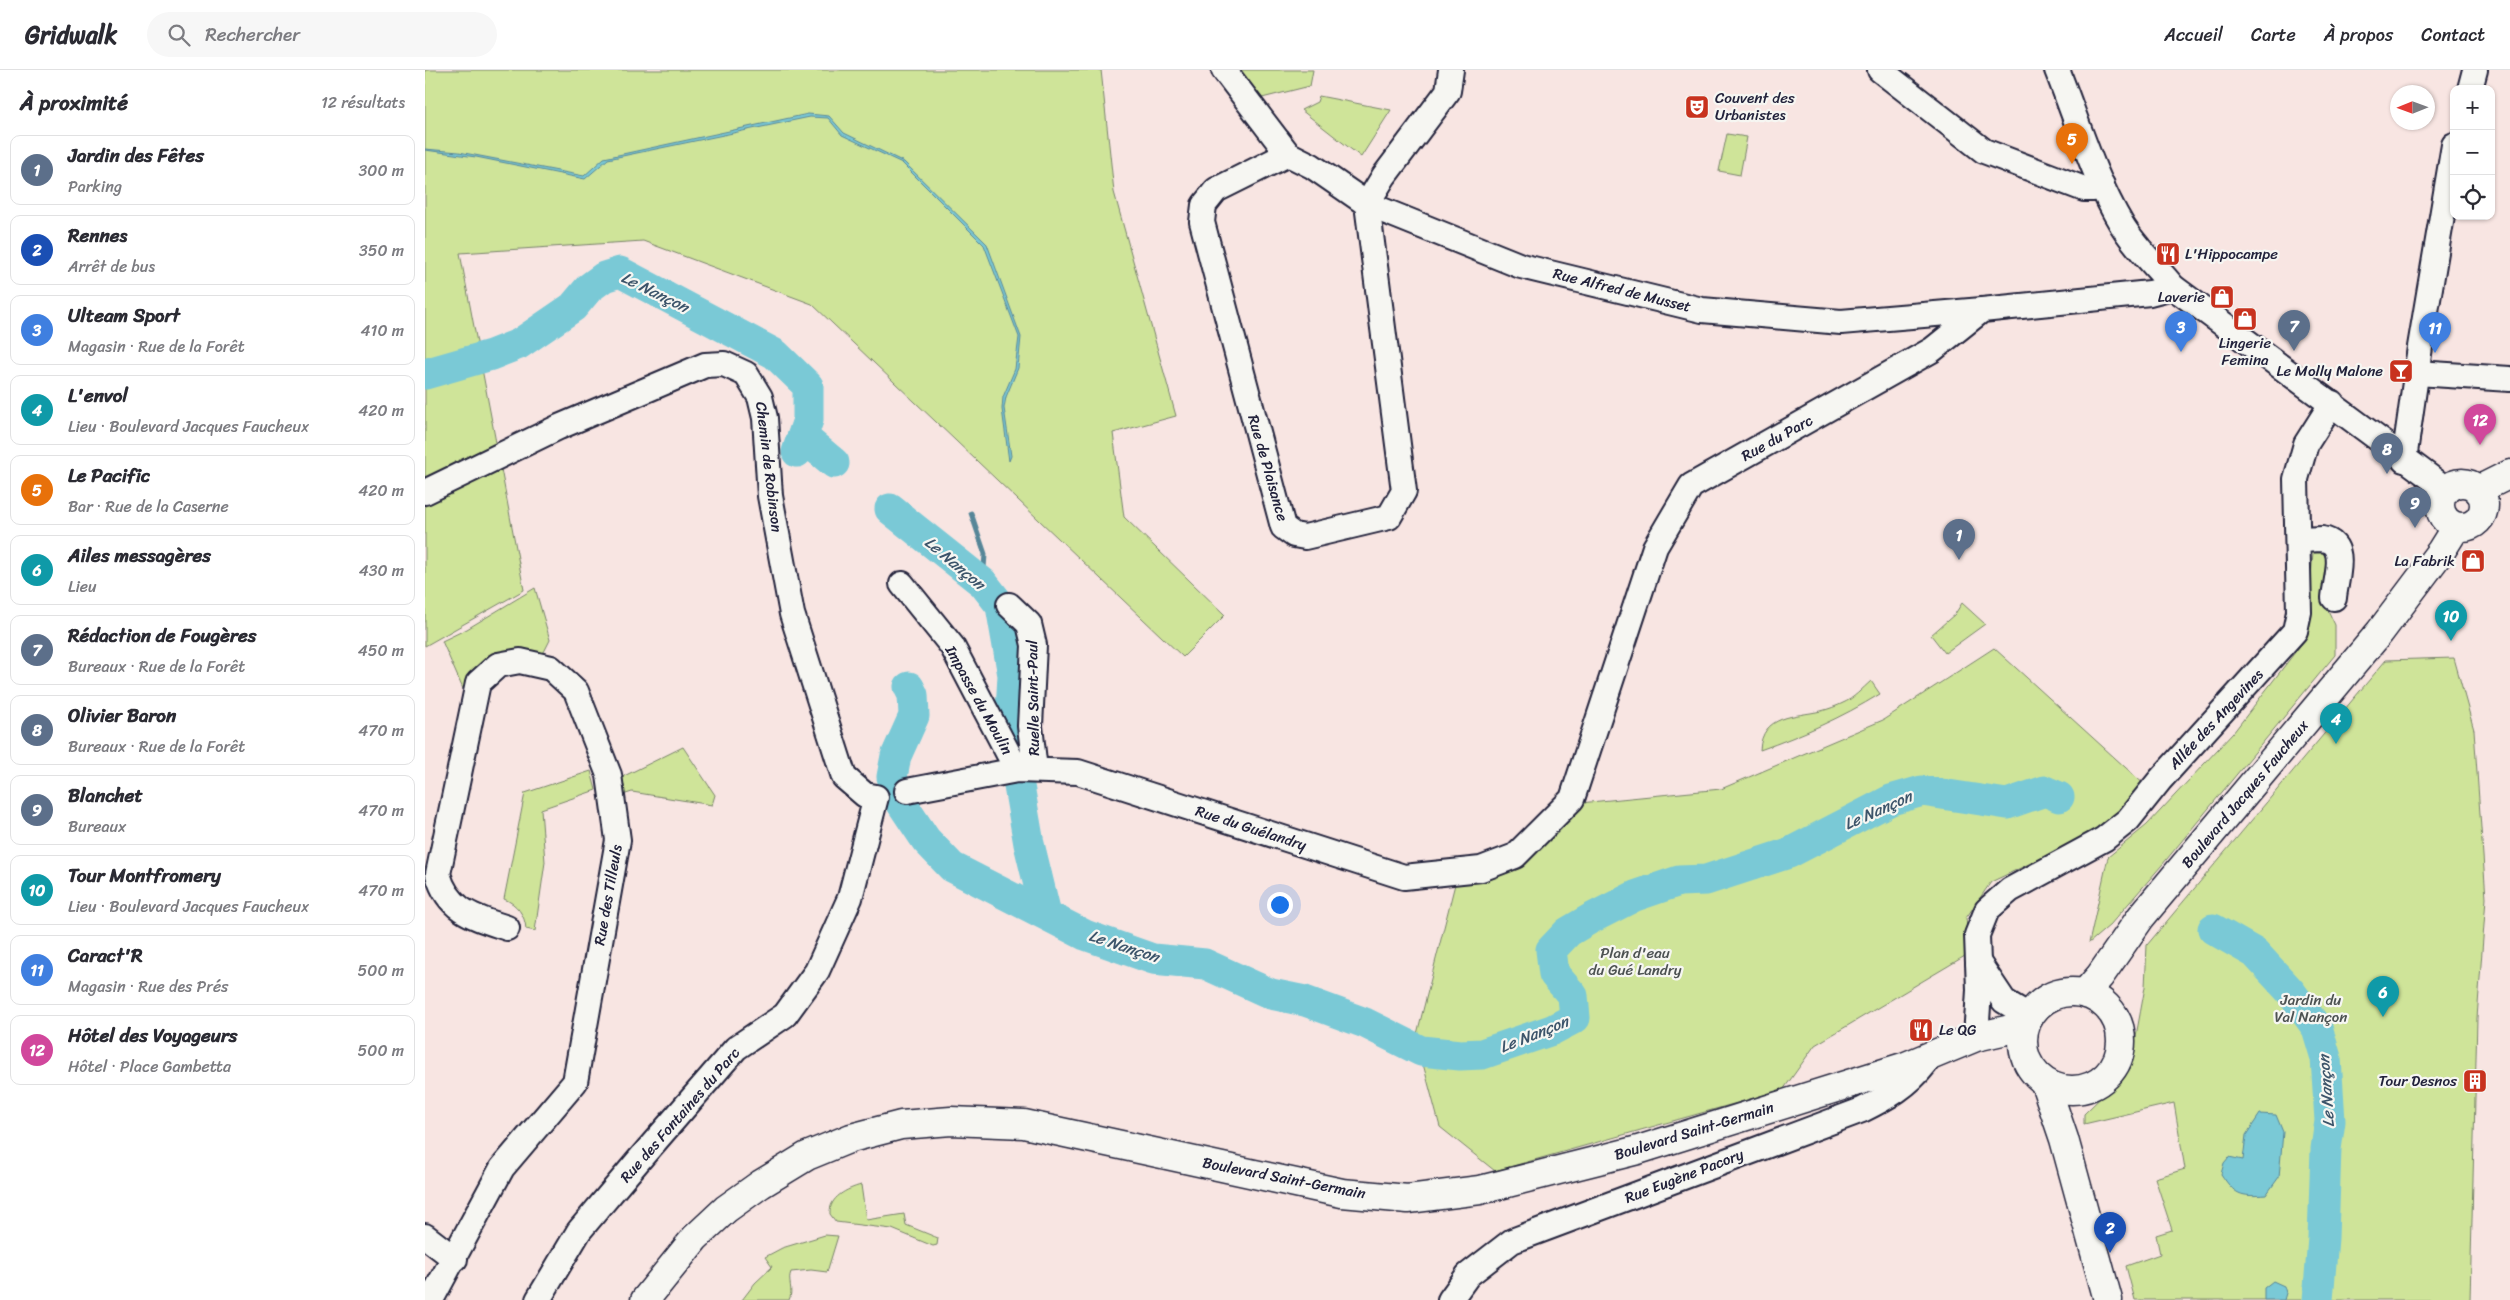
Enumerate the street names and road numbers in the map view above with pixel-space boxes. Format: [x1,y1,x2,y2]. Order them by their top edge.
street label: Rue Alfred de Musset [1550,260,1694,320]
street label: Chemin de Robinson [748,400,790,534]
street label: Rue du Parc [1736,407,1818,468]
street label: Rue de Plaisance [1240,412,1296,525]
street label: Ruelle Saint-Paul [1019,639,1047,756]
street label: Impasse du Moulin [938,640,1020,760]
street label: Allée des Angevines [2162,662,2270,776]
street label: Boulevard Jacques Faucheux [2175,714,2315,874]
street label: Rue du Guélandry [1192,798,1310,858]
street label: Rue des Tilleuls [586,842,630,947]
street label: Rue des Fontaines du Parc [613,1041,747,1189]
street label: Boulevard Saint-Germain [1611,1094,1777,1168]
street label: Rue Eugène Pacory [1621,1141,1747,1211]
street label: Boulevard Saint-Germain [1200,1149,1368,1207]

